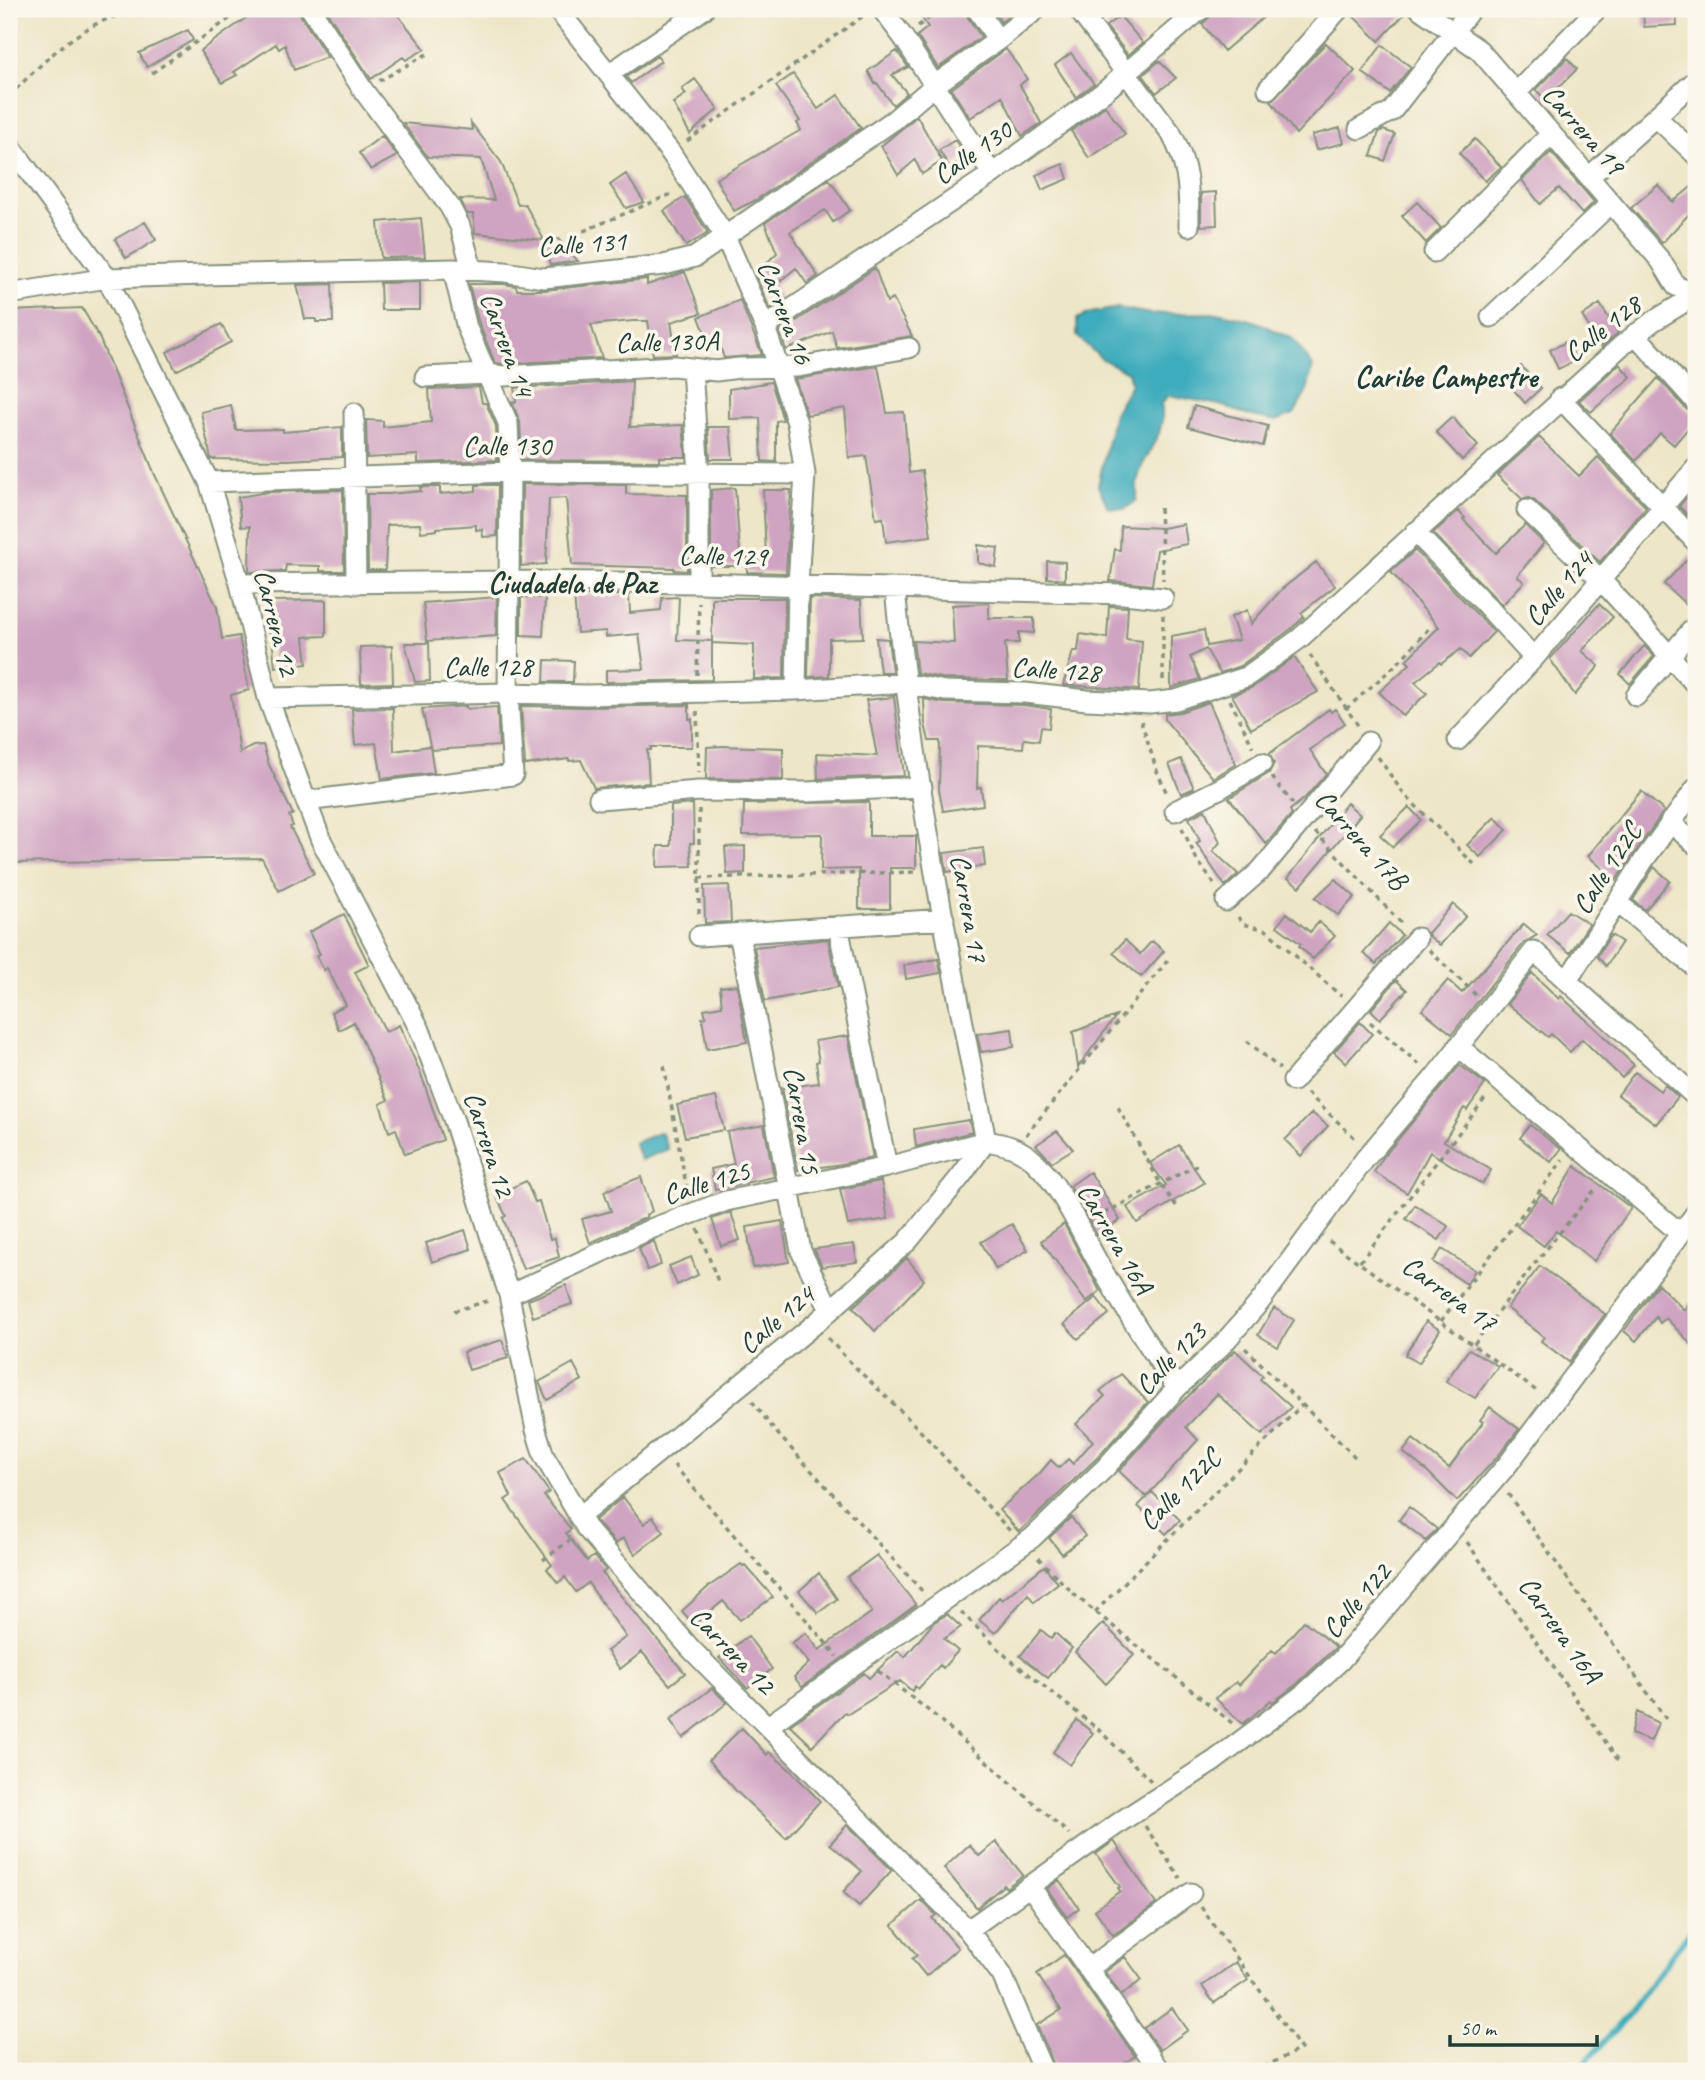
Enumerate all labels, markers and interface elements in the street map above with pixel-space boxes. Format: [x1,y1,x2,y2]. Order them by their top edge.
street label: Carrera 19 [1535,77,1634,183]
street label: Calle 130 [926,111,1021,192]
street label: Calle 131 [537,223,629,264]
street label: Carrera 16 [750,255,822,370]
street label: Calle 128 [1557,286,1650,369]
street label: Carrera 14 [473,287,543,403]
street label: Calle 130A [615,323,721,360]
district label: Caribe Campestre [1355,358,1539,396]
street label: Calle 130 [463,428,554,463]
street label: Calle 129 [678,537,770,574]
street label: Calle 124 [1516,542,1602,633]
district label: Ciudadela de Paz [488,564,659,602]
street label: Carrera 12 [246,565,307,681]
street label: Calle 128 [444,649,535,684]
street label: Calle 128 [1011,649,1104,690]
street label: Carrera 17B [1308,782,1417,898]
street label: Calle 122C [1564,814,1650,920]
street label: Carrera 17 [943,852,996,966]
street label: Carrera 15 [776,1064,829,1178]
street label: Carrera 12 [456,1087,524,1203]
street label: Calle 125 [659,1152,755,1212]
street label: Carrera 16A [1070,1177,1162,1302]
street label: Carrera 17 [1396,1247,1505,1340]
street label: Calle 124 [731,1276,823,1361]
street label: Calle 123 [1127,1313,1215,1402]
street label: Calle 122C [1131,1439,1230,1538]
street label: Calle 122 [1314,1554,1400,1645]
street label: Carrera 16A [1511,1569,1611,1691]
street label: Carrera 12 [682,1599,784,1703]
scale bar [1450,2003,1596,2047]
text: 50 m [1460,2015,1498,2041]

